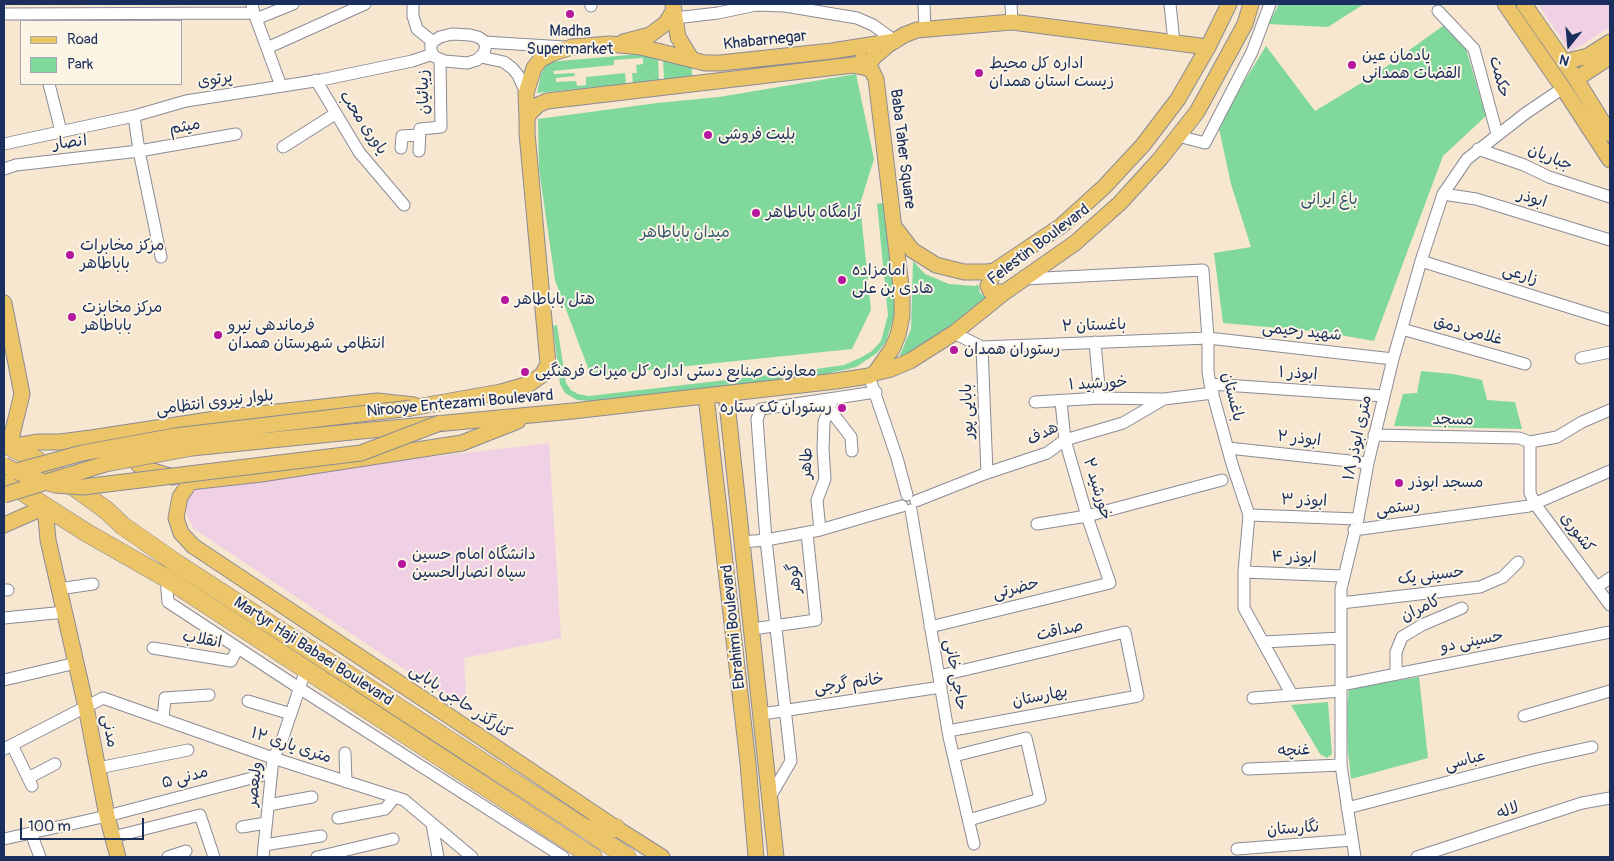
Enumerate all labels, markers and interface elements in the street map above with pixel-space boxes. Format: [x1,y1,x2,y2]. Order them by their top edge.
marker: Madha Supermarket [564,8,576,20]
legend [20,20,182,85]
north arrow [1544,20,1594,70]
place label: Madha Supermarket [527,22,613,60]
street label: Khabarnegar [722,27,808,55]
text: Road [67,30,98,49]
place label: یادمان عین القضات همدانی [1362,46,1461,84]
text: N [1557,50,1571,69]
place label: اداره کل محیط زیست استان همدان [989,54,1114,92]
street label: حکمت [1484,54,1514,100]
text: Park [67,55,93,74]
marker: یادمان عین القضات همدانی [1346,59,1358,71]
marker: اداره کل محیط زیست استان همدان [973,67,985,79]
street label: پرتوی [196,68,234,92]
street label: زیبائیان [414,69,434,115]
street label: یاوری محب [335,87,391,159]
street label: Baba Taher Square [885,88,919,210]
street label: میثم [168,115,202,139]
place label: بلیت فروشی [718,125,795,145]
marker: بلیت فروشی [702,129,714,141]
street label: انصار [52,132,88,154]
street label: جباریان [1525,140,1575,176]
street label: ابوذر [1515,185,1549,213]
park label: باغ ایرانی [1300,190,1358,210]
street label: Felestin Boulevard [984,200,1094,290]
place label: آرامگاه باباطاهر [766,203,861,223]
marker: آرامگاه باباطاهر [750,207,762,219]
park label: میدان باباطاهر [640,223,730,243]
place label: مرکز مخابرات باباطاهر [80,236,164,274]
marker: مرکز مخابرات باباطاهر [64,249,76,261]
place label: امامزاده هادی بن علی [852,261,934,299]
street label: زارعی [1500,261,1540,289]
marker: امامزاده هادی بن علی [836,274,848,286]
place label: هتل باباطاهر [515,290,595,310]
marker: هتل باباطاهر [499,294,511,306]
place label: مرکز مخابزت باباطاهر [82,298,162,336]
marker: مرکز مخابزت باباطاهر [66,311,78,323]
street label: غلامی دمق [1431,312,1505,350]
street label: باغستان ۲ [1062,315,1126,337]
place label: فرماندهی نیرو انتظامی شهرستان همدان [228,316,385,354]
street label: شهید رحیمی [1261,318,1343,346]
marker: فرماندهی نیرو انتظامی شهرستان همدان [212,329,224,341]
place label: رستوران همدان [964,340,1060,360]
marker: رستوران همدان [948,344,960,356]
place label: معاونت صنایع دستی اداره کل میراث فرهنگیی [535,362,816,382]
street label: ابوذر ۱ [1278,363,1318,385]
marker: معاونت صنایع دستی اداره کل میراث فرهنگیی [519,366,531,378]
street label: باغستان [1217,370,1247,424]
street label: خورشید ۱ [1068,373,1128,395]
street label: بابایی پور [957,383,979,439]
street label: بلوار نیروی انتظامی [155,386,275,420]
street label: Nirooye Entezami Boulevard [366,386,554,422]
street label: ۱۸ متری ابوذر [1340,394,1376,482]
place label: رستوران تک ستاره [720,398,832,418]
marker: رستوران تک ستاره [836,402,848,414]
street label: مسجد [1432,410,1474,430]
street label: هدف [1024,418,1062,450]
street label: ابوذر ۲ [1276,427,1322,451]
street label: طاهر [797,447,817,479]
street label: خورشید ۲ [1078,456,1116,522]
place label: مسجد ابوذر [1409,473,1483,493]
marker: مسجد ابوذر [1393,477,1405,489]
street label: ابوذر ۳ [1281,491,1327,511]
street label: رستمی [1375,495,1421,521]
street label: کشوری [1556,509,1598,557]
place label: دانشگاه امام حسین سپاه انصارالحسین [412,545,536,583]
street label: ابوذر ۴ [1271,548,1317,568]
marker: دانشگاه امام حسین سپاه انصارالحسین [396,558,408,570]
street label: گوهر [784,562,806,594]
street label: حسینی یک [1397,562,1465,590]
street label: Ebrahimi Boulevard [718,564,750,690]
street label: حضرتی [991,574,1041,604]
street label: کامران [1398,592,1444,626]
street label: Martyr Haji Babaei Boulevard [230,593,396,711]
street label: صداقت [1035,616,1085,646]
street label: انقلاب [181,627,223,653]
street label: حسینی دو [1439,627,1505,657]
street label: حاجی خانی [939,638,971,712]
street label: کنارگذر حاجی بابایی [405,661,515,743]
street label: خانم گرجی [813,670,885,698]
street label: بهارستان [1011,682,1069,712]
street label: مدنی [96,713,122,749]
street label: ۱۲ متری یاری [248,724,334,768]
street label: غنچه [1277,741,1311,761]
street label: عباسی [1443,746,1487,776]
street label: ولیعصر [243,760,267,808]
street label: مدنی ۵ [159,763,211,793]
street label: لاله [1494,798,1522,824]
scale bar [22,808,146,840]
text: 100 m [28,817,71,836]
street label: نگارستان [1266,818,1320,840]

